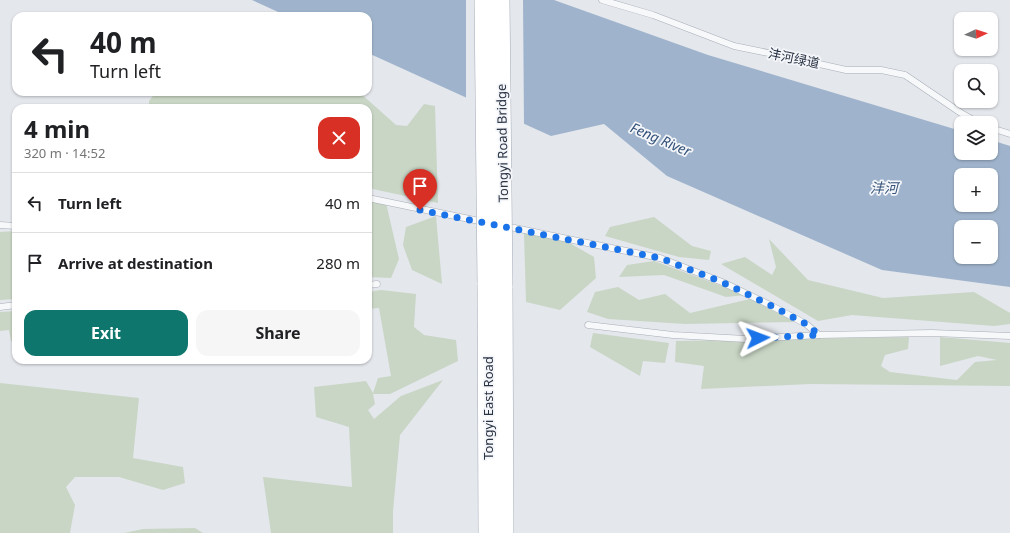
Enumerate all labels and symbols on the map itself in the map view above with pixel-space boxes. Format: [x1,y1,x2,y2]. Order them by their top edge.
north arrow [954,12,998,56]
street label: 沣河绿道 [767,44,821,72]
street label: Tongyi Road Bridge [492,84,512,202]
water label: Feng River [628,118,695,160]
pin [403,169,437,210]
water label: 沣河 [870,178,901,197]
position arrow [737,317,779,359]
street label: Tongyi East Road [479,356,497,460]

